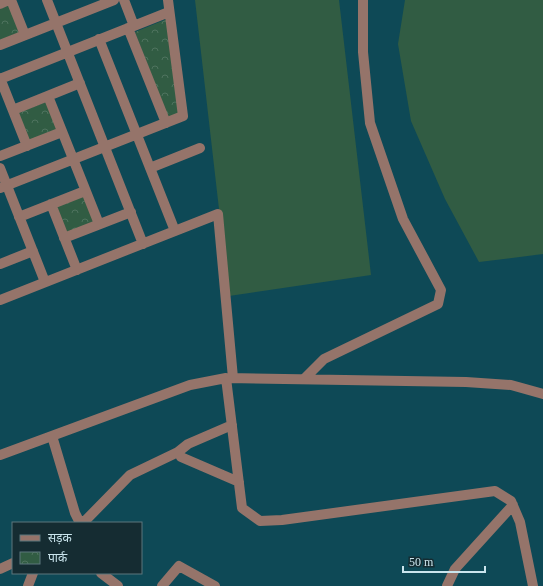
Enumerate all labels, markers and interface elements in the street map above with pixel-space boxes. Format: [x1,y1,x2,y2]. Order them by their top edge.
legend [12,522,142,574]
text: सड़क [48,531,73,545]
scale bar [403,548,485,574]
text: पार्क [48,551,68,565]
text: 50 m [409,555,434,569]

